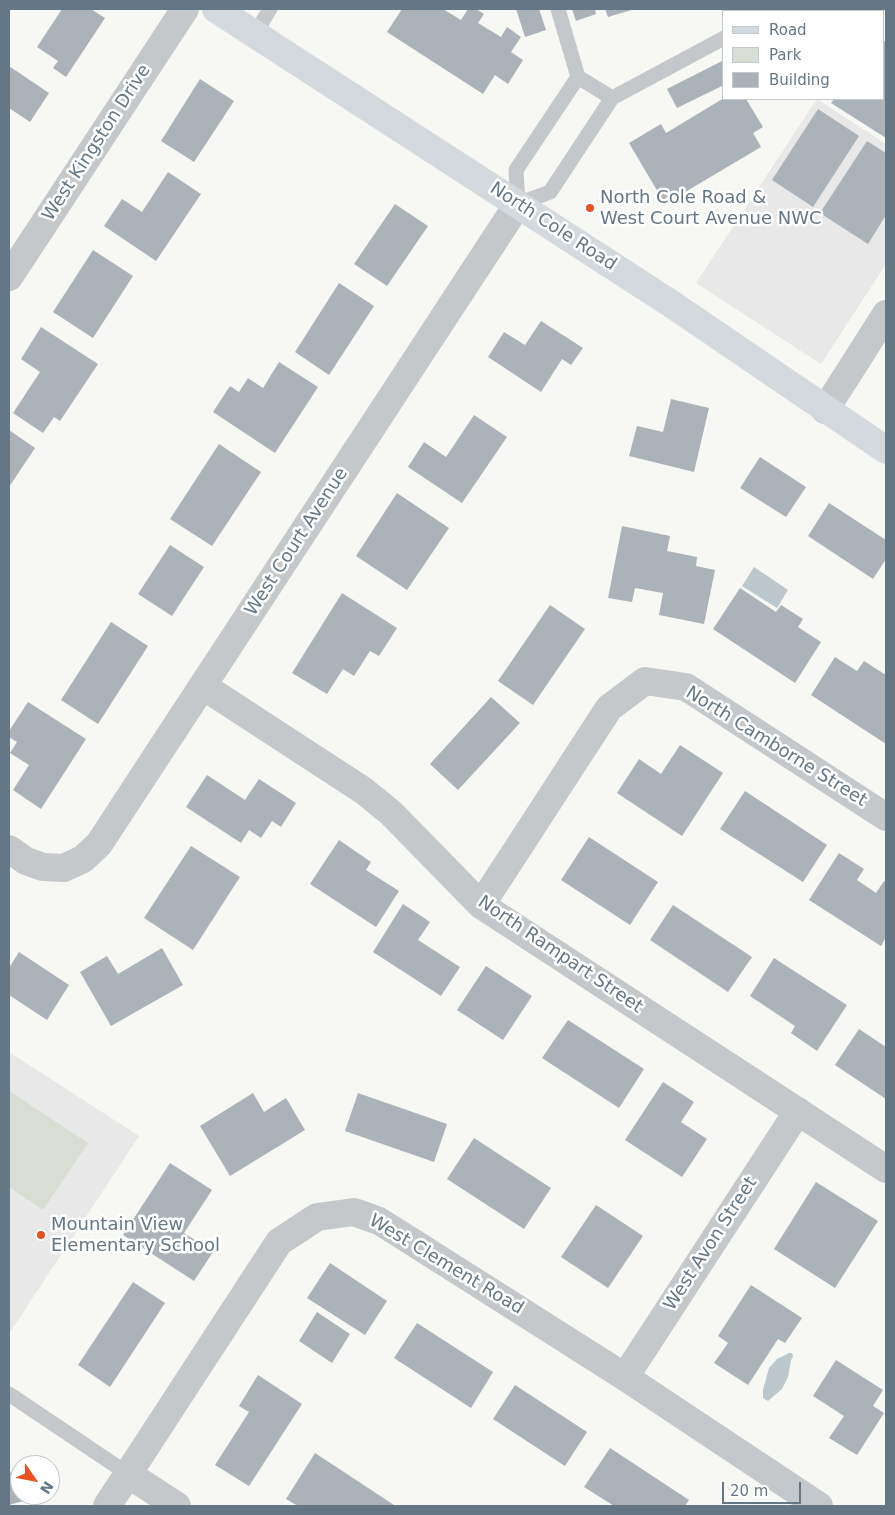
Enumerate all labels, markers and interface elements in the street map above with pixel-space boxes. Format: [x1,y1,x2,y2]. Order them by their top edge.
legend [722,10,885,100]
text: Road [769,21,807,39]
text: Park [769,46,801,64]
street label: West Kingston Drive [38,61,156,225]
text: Building [769,71,830,89]
street label: North Cole Road [486,178,620,276]
place label: North Cole Road & West Court Avenue NWC [600,187,822,230]
marker: North Cole Road & West Court Avenue NWC [584,202,596,214]
street label: West Court Avenue [241,464,353,620]
street label: North Camborne Street [681,682,871,812]
street label: North Rampart Street [474,892,646,1018]
street label: West Avon Street [660,1173,762,1315]
street label: West Clement Road [365,1210,527,1320]
place label: Mountain View Elementary School [51,1214,220,1256]
marker: Mountain View Elementary School [35,1229,47,1241]
north arrow [10,1455,60,1505]
scale bar [725,1472,804,1504]
text: N [37,1478,57,1497]
text: 20 m [730,1482,768,1500]

